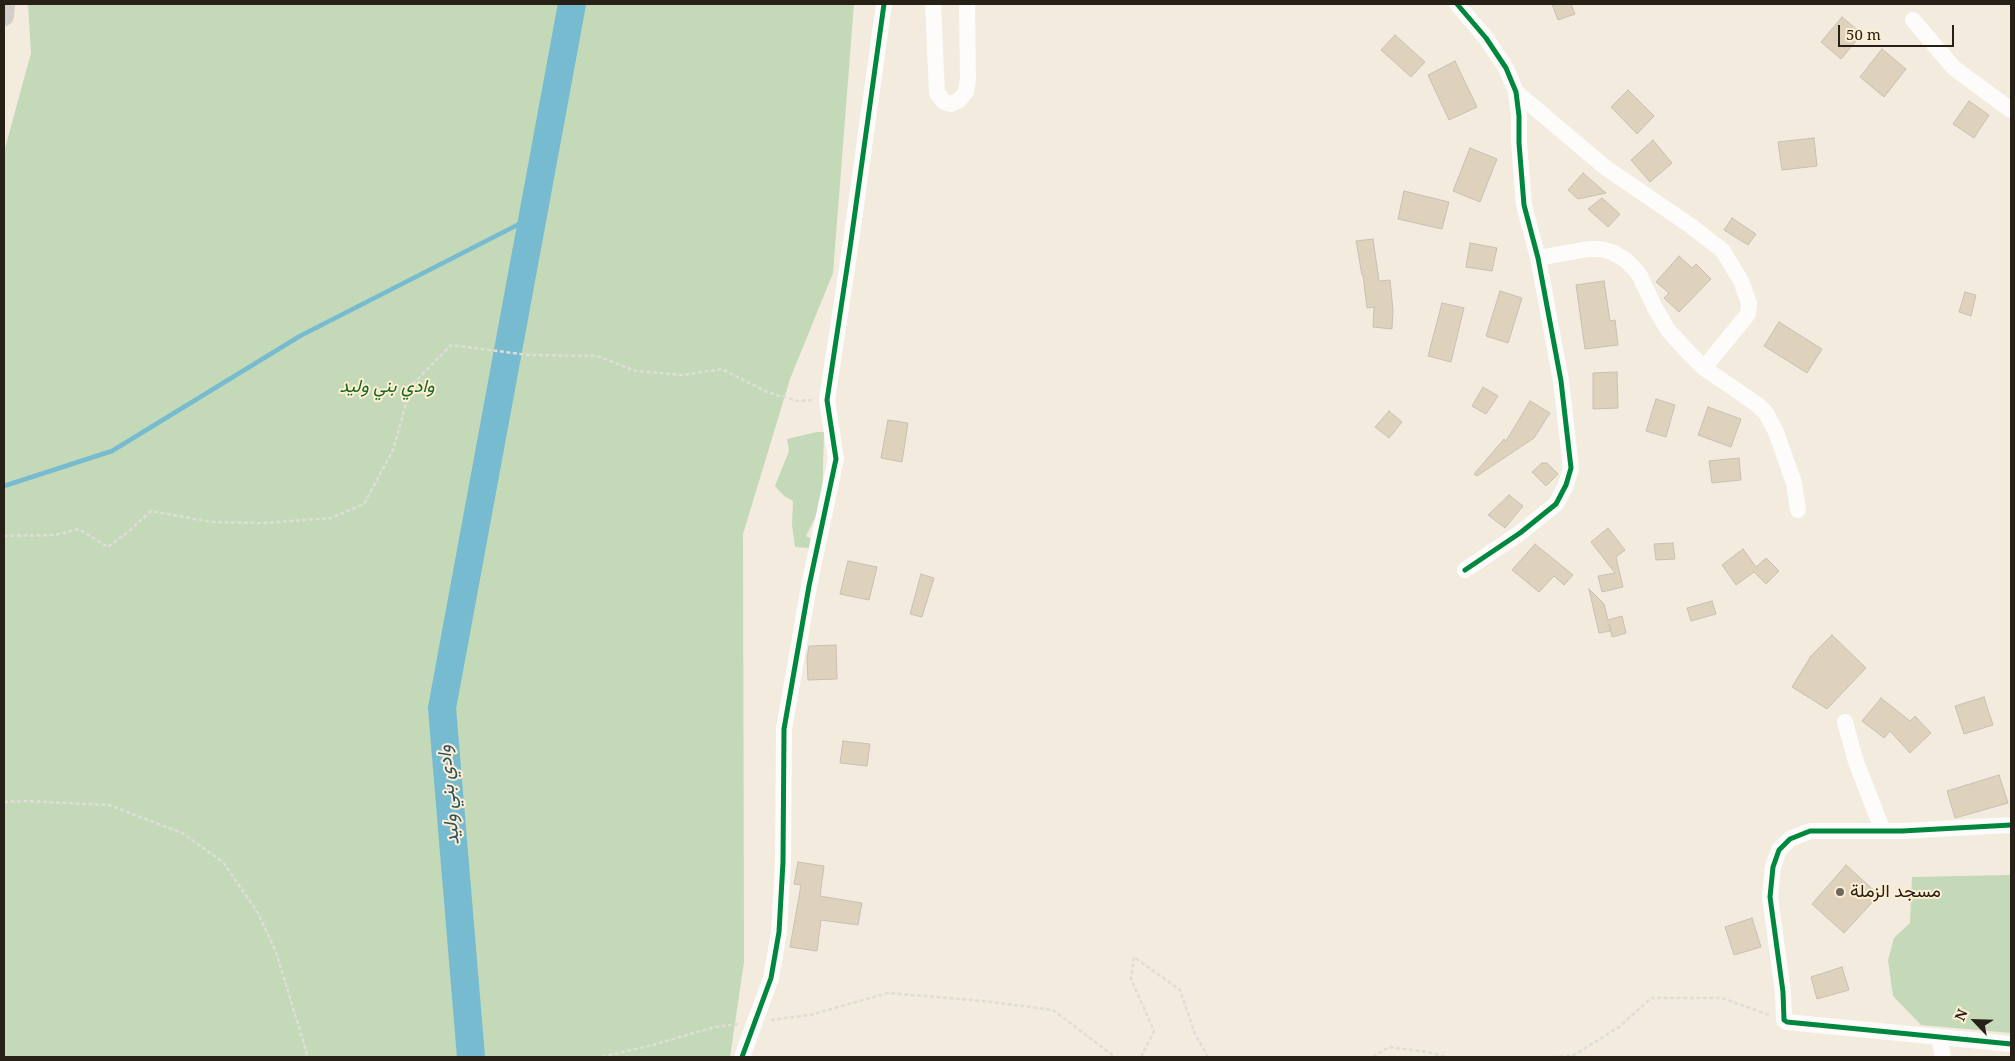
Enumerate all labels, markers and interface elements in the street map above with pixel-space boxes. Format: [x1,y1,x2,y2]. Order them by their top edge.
scale bar [1840,15,1956,47]
text: 50 m [1846,24,1881,44]
park label: وادي بني وليد [339,376,435,398]
water label: وادي بني وليد [433,744,465,846]
place label: مسجد الزملة [1850,881,1941,903]
marker: مسجد الزملة [1834,886,1846,898]
north arrow [1950,996,2000,1046]
text: N [1950,1006,1972,1024]

